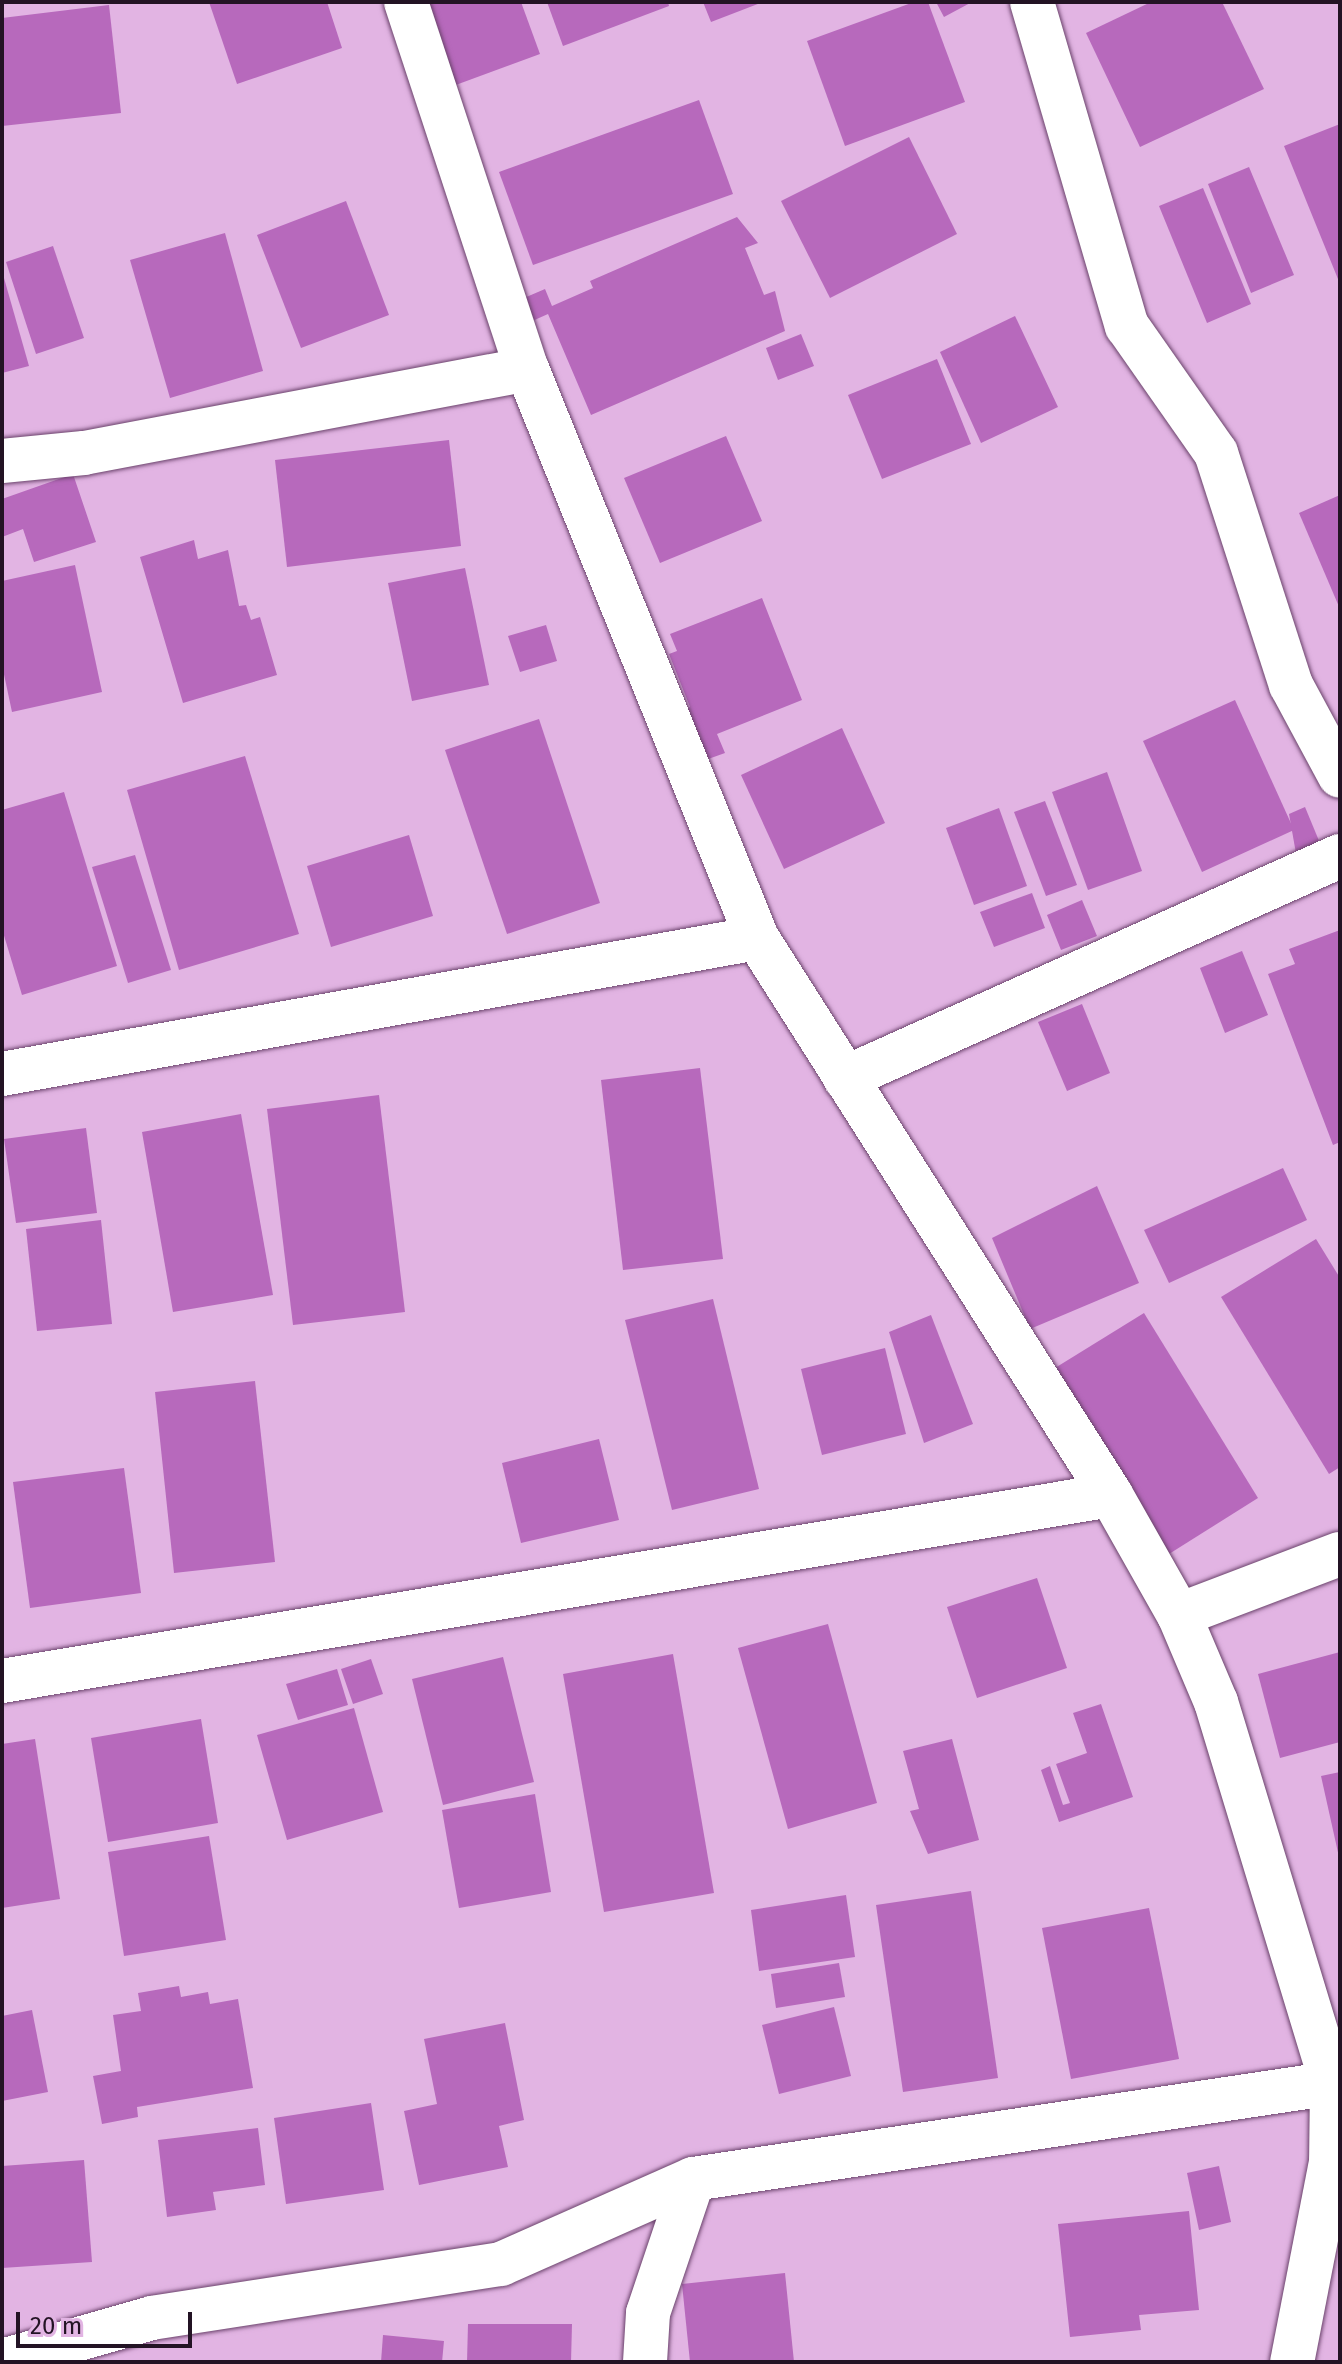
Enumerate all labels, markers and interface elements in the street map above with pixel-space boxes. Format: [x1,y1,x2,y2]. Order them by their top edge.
scale bar [20,2296,196,2346]
text: 20 m [30,2312,82,2340]

